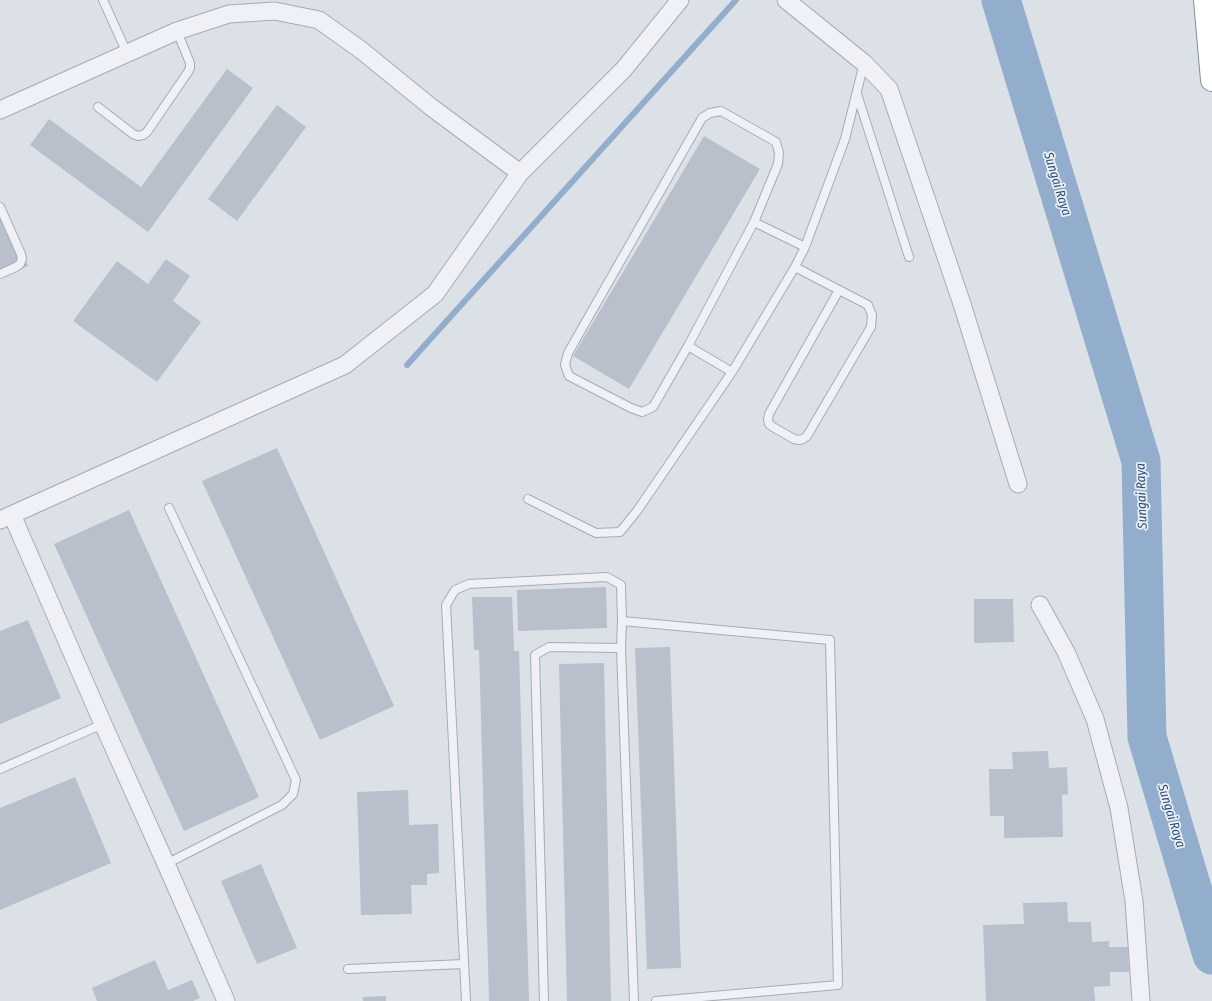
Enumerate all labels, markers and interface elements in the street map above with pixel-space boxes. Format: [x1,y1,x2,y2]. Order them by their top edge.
water label: Sungai Raya [1040,150,1074,218]
water label: Sungai Raya [1133,463,1151,529]
water label: Sungai Raya [1154,782,1188,850]

